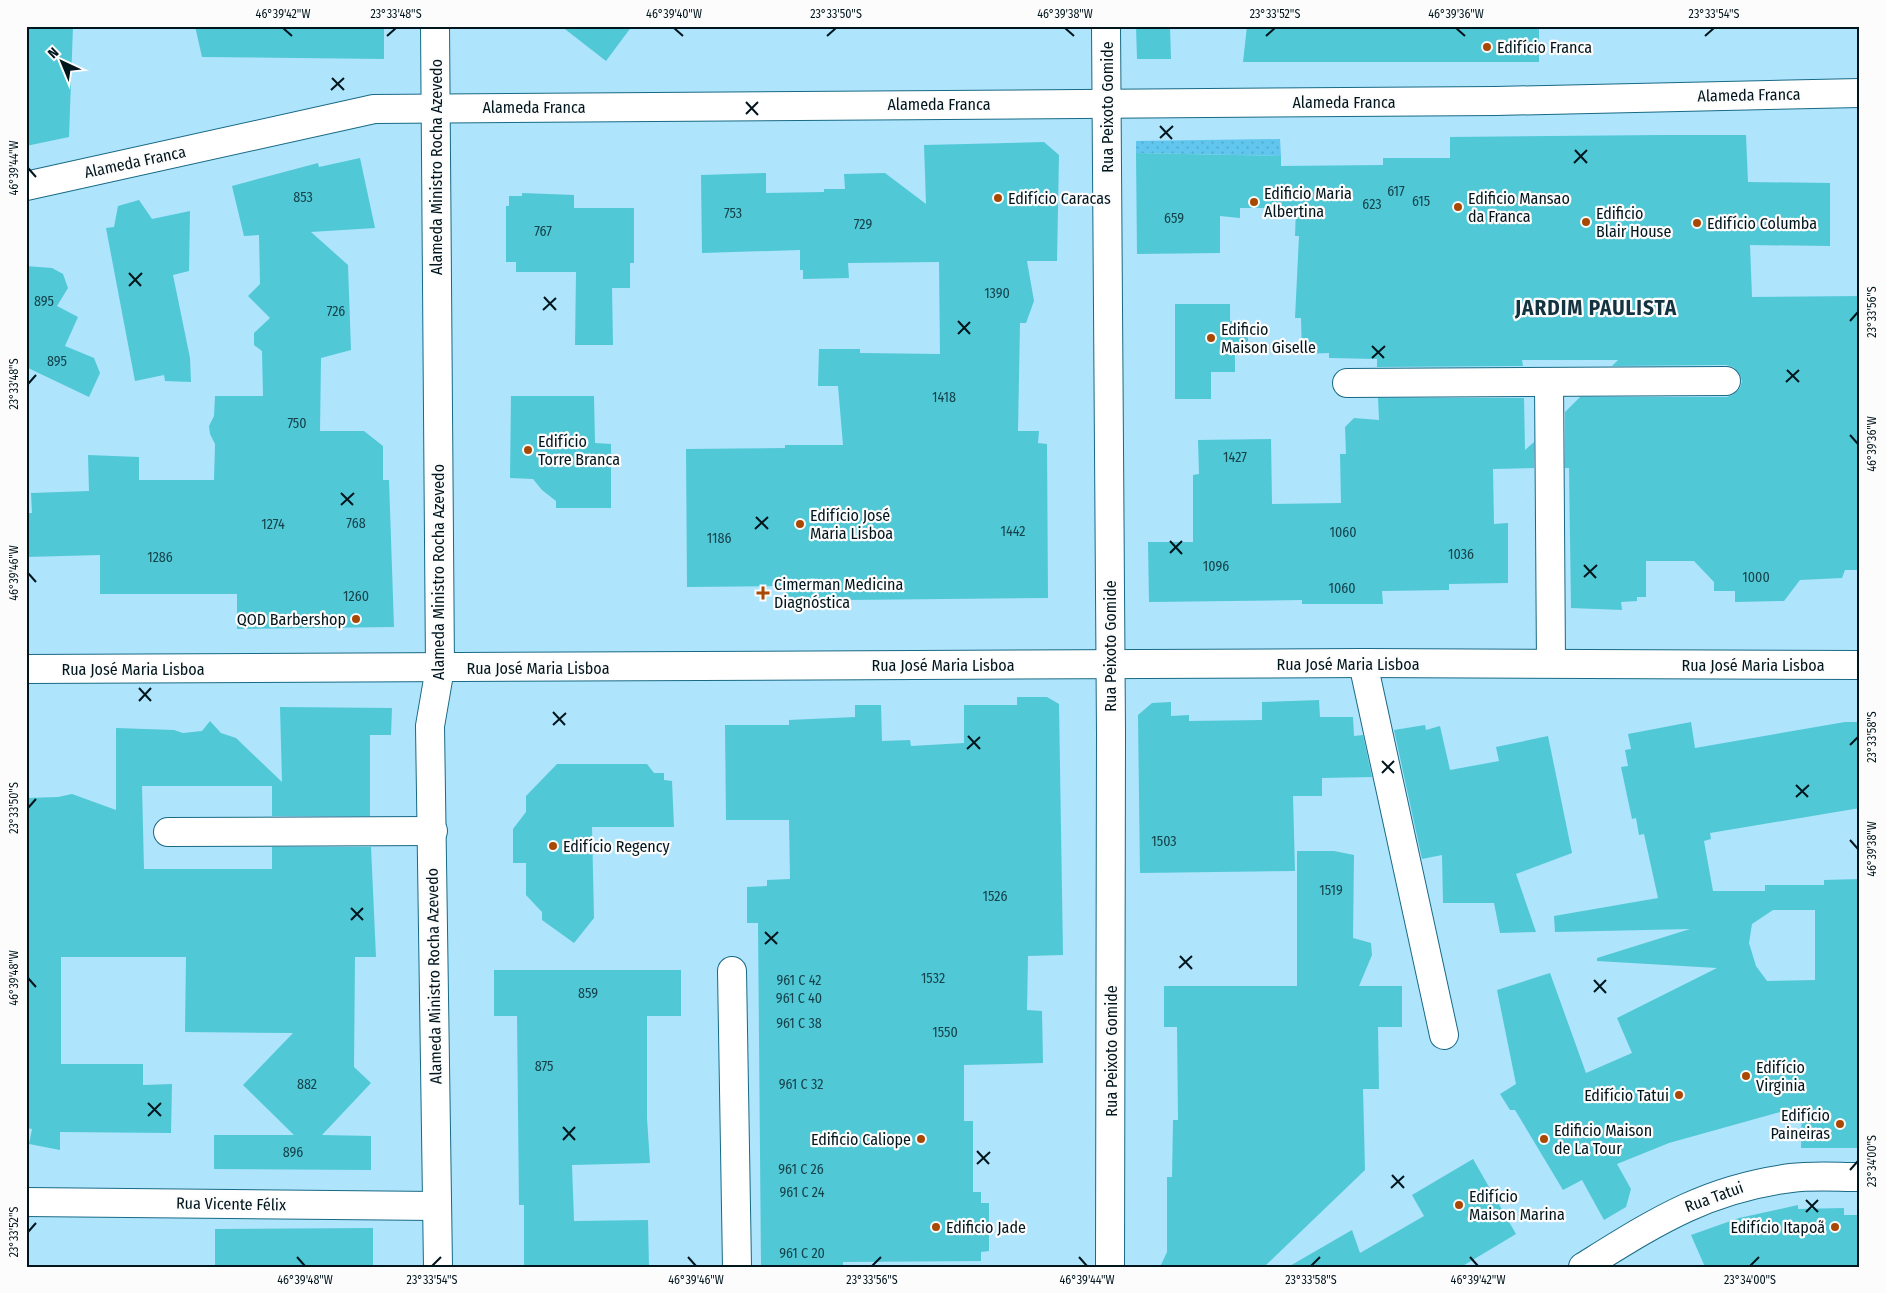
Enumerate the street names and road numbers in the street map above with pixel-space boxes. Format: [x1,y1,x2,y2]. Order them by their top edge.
street label: Rua Peixoto Gomide [1098,41,1117,173]
street label: Alameda Ministro Rocha Azevedo [427,59,446,275]
street label: Alameda Franca [1697,85,1801,105]
street label: Alameda Franca [1292,93,1396,112]
street label: Alameda Franca [887,95,991,114]
street label: Alameda Franca [482,98,586,117]
street label: Alameda Franca [83,142,188,182]
street label: Alameda Ministro Rocha Azevedo [429,464,448,680]
street label: Rua Peixoto Gomide [1101,580,1120,712]
street label: Rua José Maria Lisboa [1277,655,1420,674]
street label: Rua José Maria Lisboa [872,656,1015,675]
street label: Rua José Maria Lisboa [1682,656,1825,675]
street label: Rua José Maria Lisboa [467,659,610,678]
street label: Rua José Maria Lisboa [62,660,205,679]
street label: Alameda Ministro Rocha Azevedo [423,868,445,1084]
street label: Rua Peixoto Gomide [1102,985,1121,1117]
street label: Rua Tatui [1682,1178,1746,1216]
street label: Rua Vicente Félix [176,1194,286,1214]

